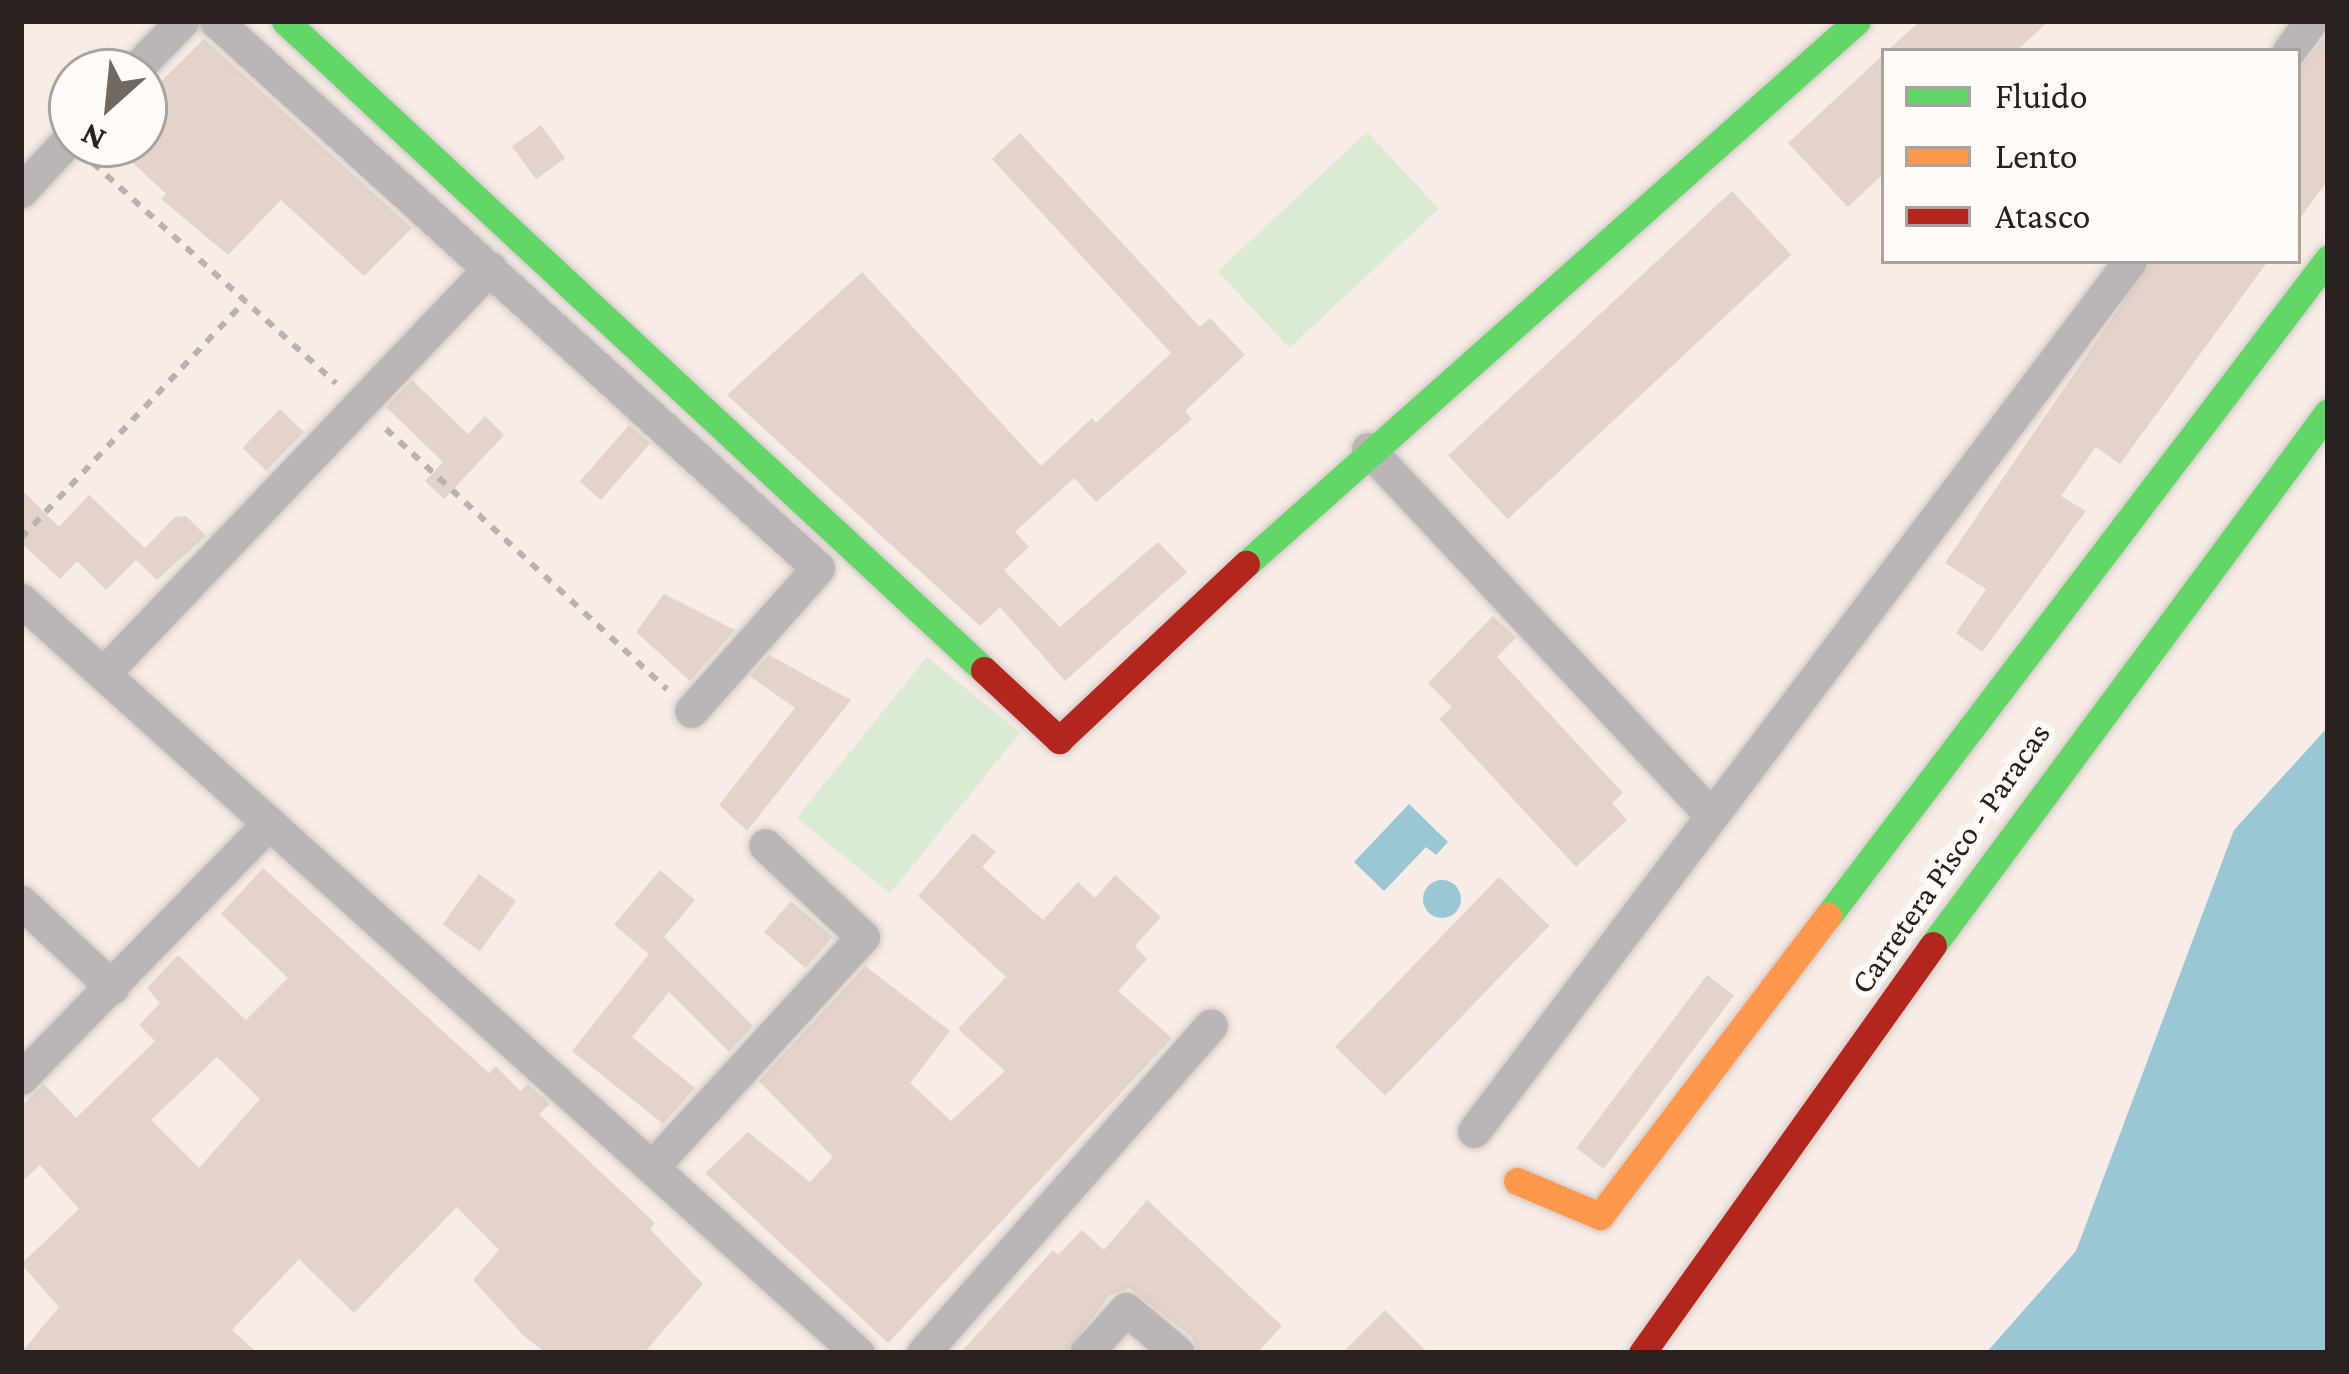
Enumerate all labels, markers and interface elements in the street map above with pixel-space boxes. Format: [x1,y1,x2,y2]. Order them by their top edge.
north arrow [48,48,168,168]
legend [1881,48,2301,264]
text: Fluido [1995,76,2088,116]
text: N [74,116,111,159]
text: Lento [1995,136,2078,176]
text: Atasco [1995,196,2090,236]
street label: Carretera Pisco - Paracas [1842,715,2058,1001]

